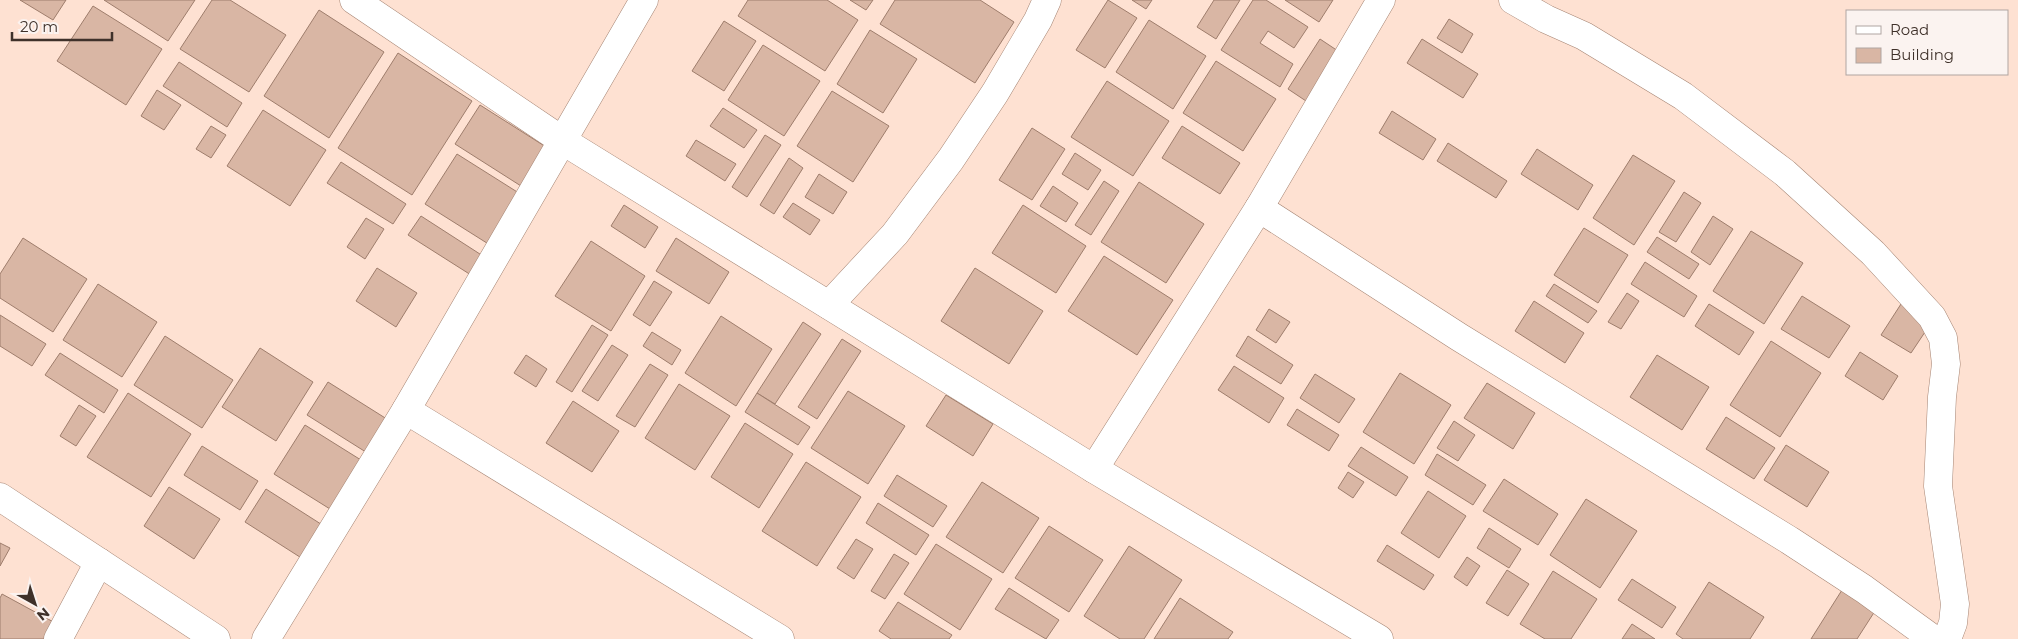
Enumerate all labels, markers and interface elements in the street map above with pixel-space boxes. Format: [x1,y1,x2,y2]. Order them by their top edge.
scale bar [12,10,112,42]
legend [1846,10,2008,75]
text: 20 m [20,17,58,36]
text: Road [1890,20,1929,39]
text: Building [1890,45,1954,64]
north arrow [10,579,60,629]
text: N [33,604,53,625]

